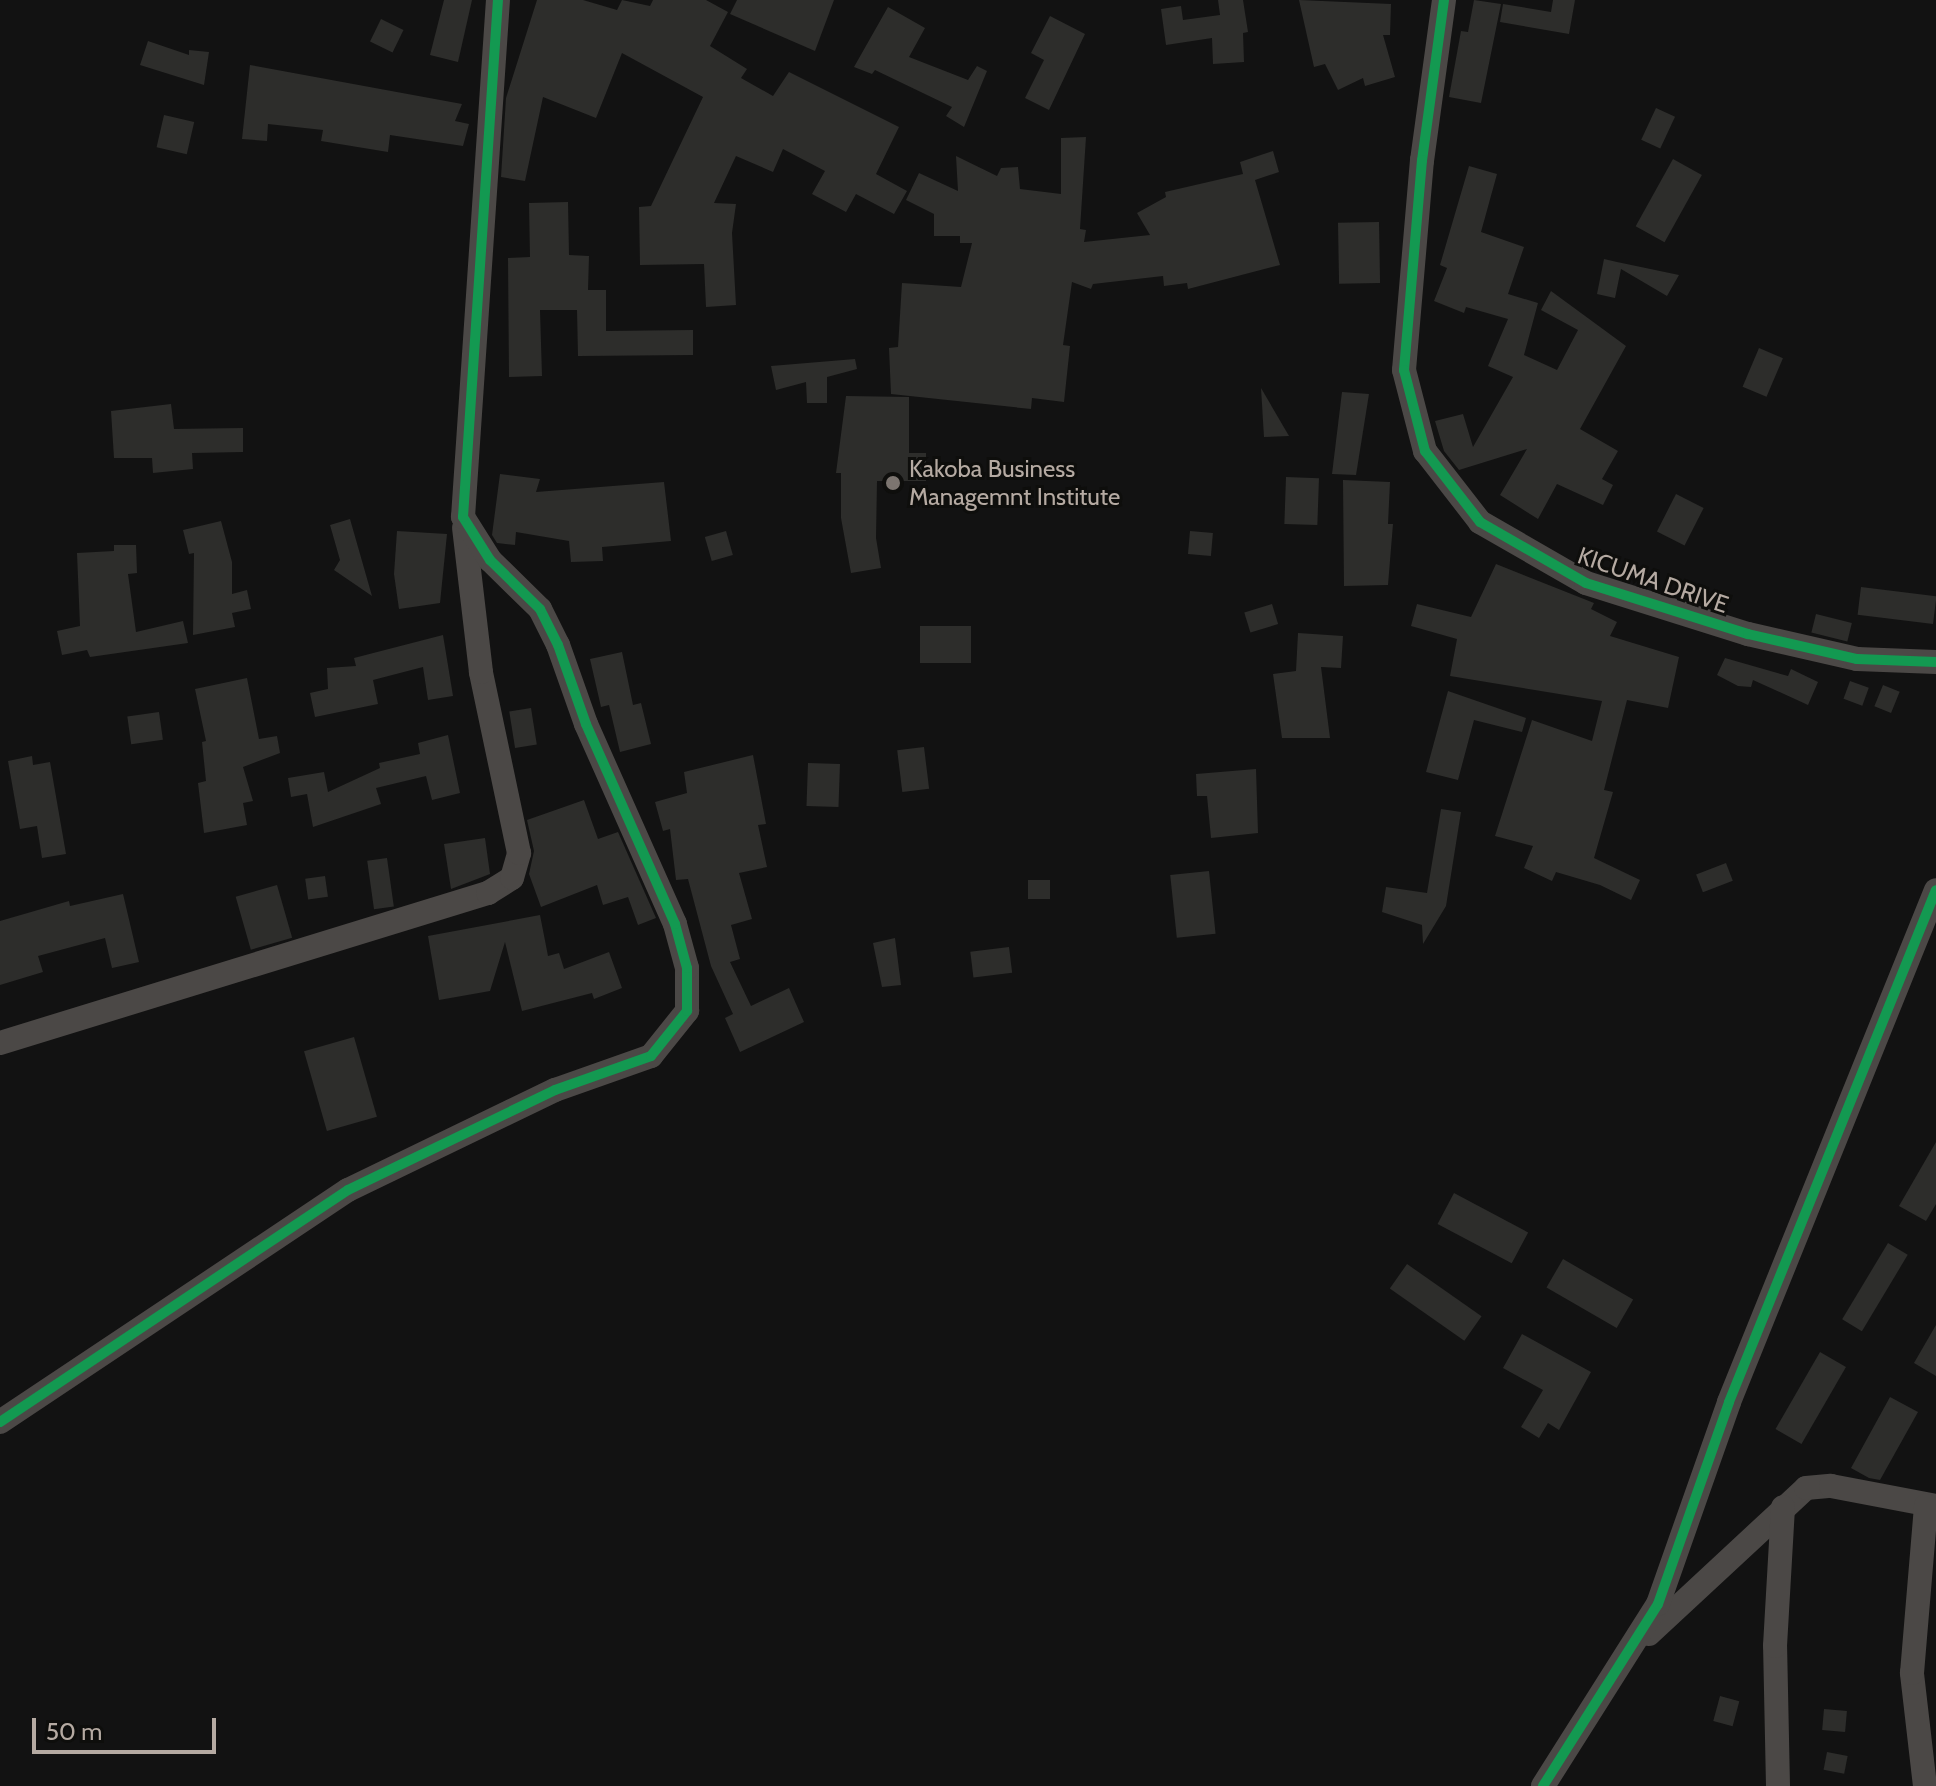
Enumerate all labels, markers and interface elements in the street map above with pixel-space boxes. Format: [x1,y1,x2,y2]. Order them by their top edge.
place label: Kakoba Business Managemnt Institute [909,455,1120,511]
marker: Kakoba Business Managemnt Institute [884,474,902,492]
street label: KICUMA DRIVE [1574,541,1732,619]
scale bar [36,1702,220,1752]
text: 50 m [46,1717,102,1746]

